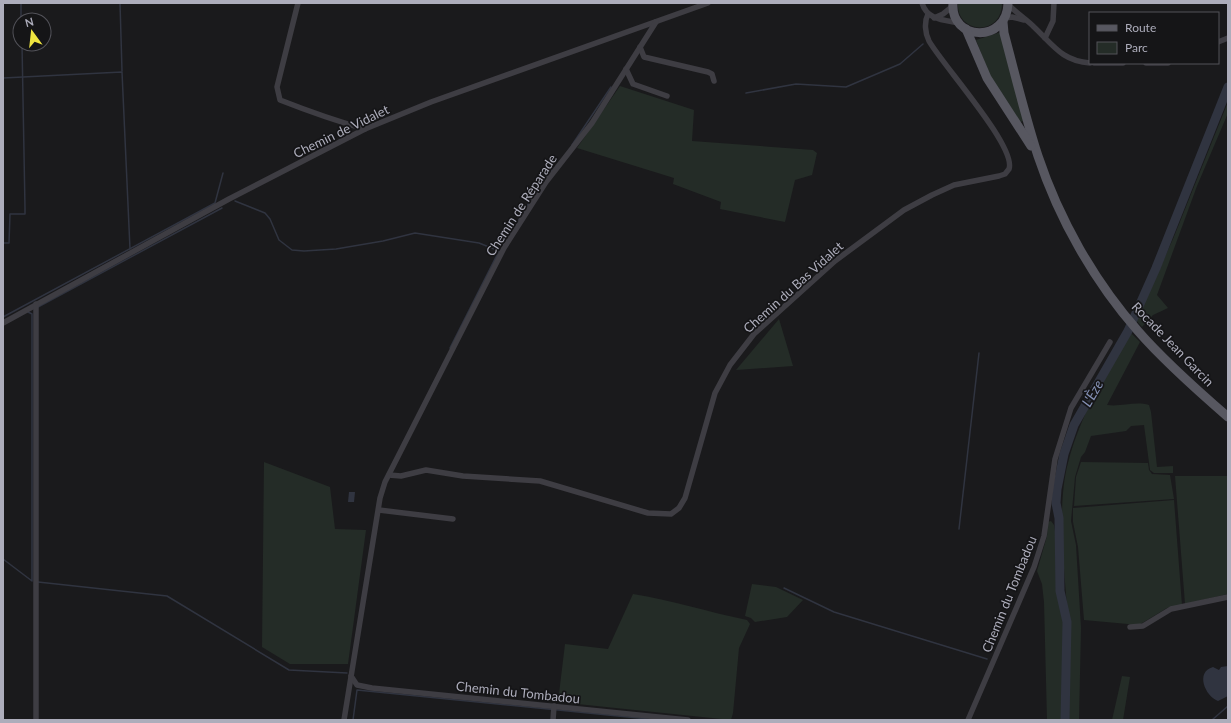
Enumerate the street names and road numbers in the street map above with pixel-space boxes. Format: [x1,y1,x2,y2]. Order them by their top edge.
street label: Chemin de Vidalet [291,101,392,161]
street label: Chemin de Réparade [482,151,560,259]
street label: Chemin du Bas Vidalet [740,238,846,336]
street label: Rocade Jean Garcin [1129,299,1217,389]
street label: Chemin du Tombadou [978,533,1040,655]
street label: Chemin du Tombadou [455,678,581,706]

